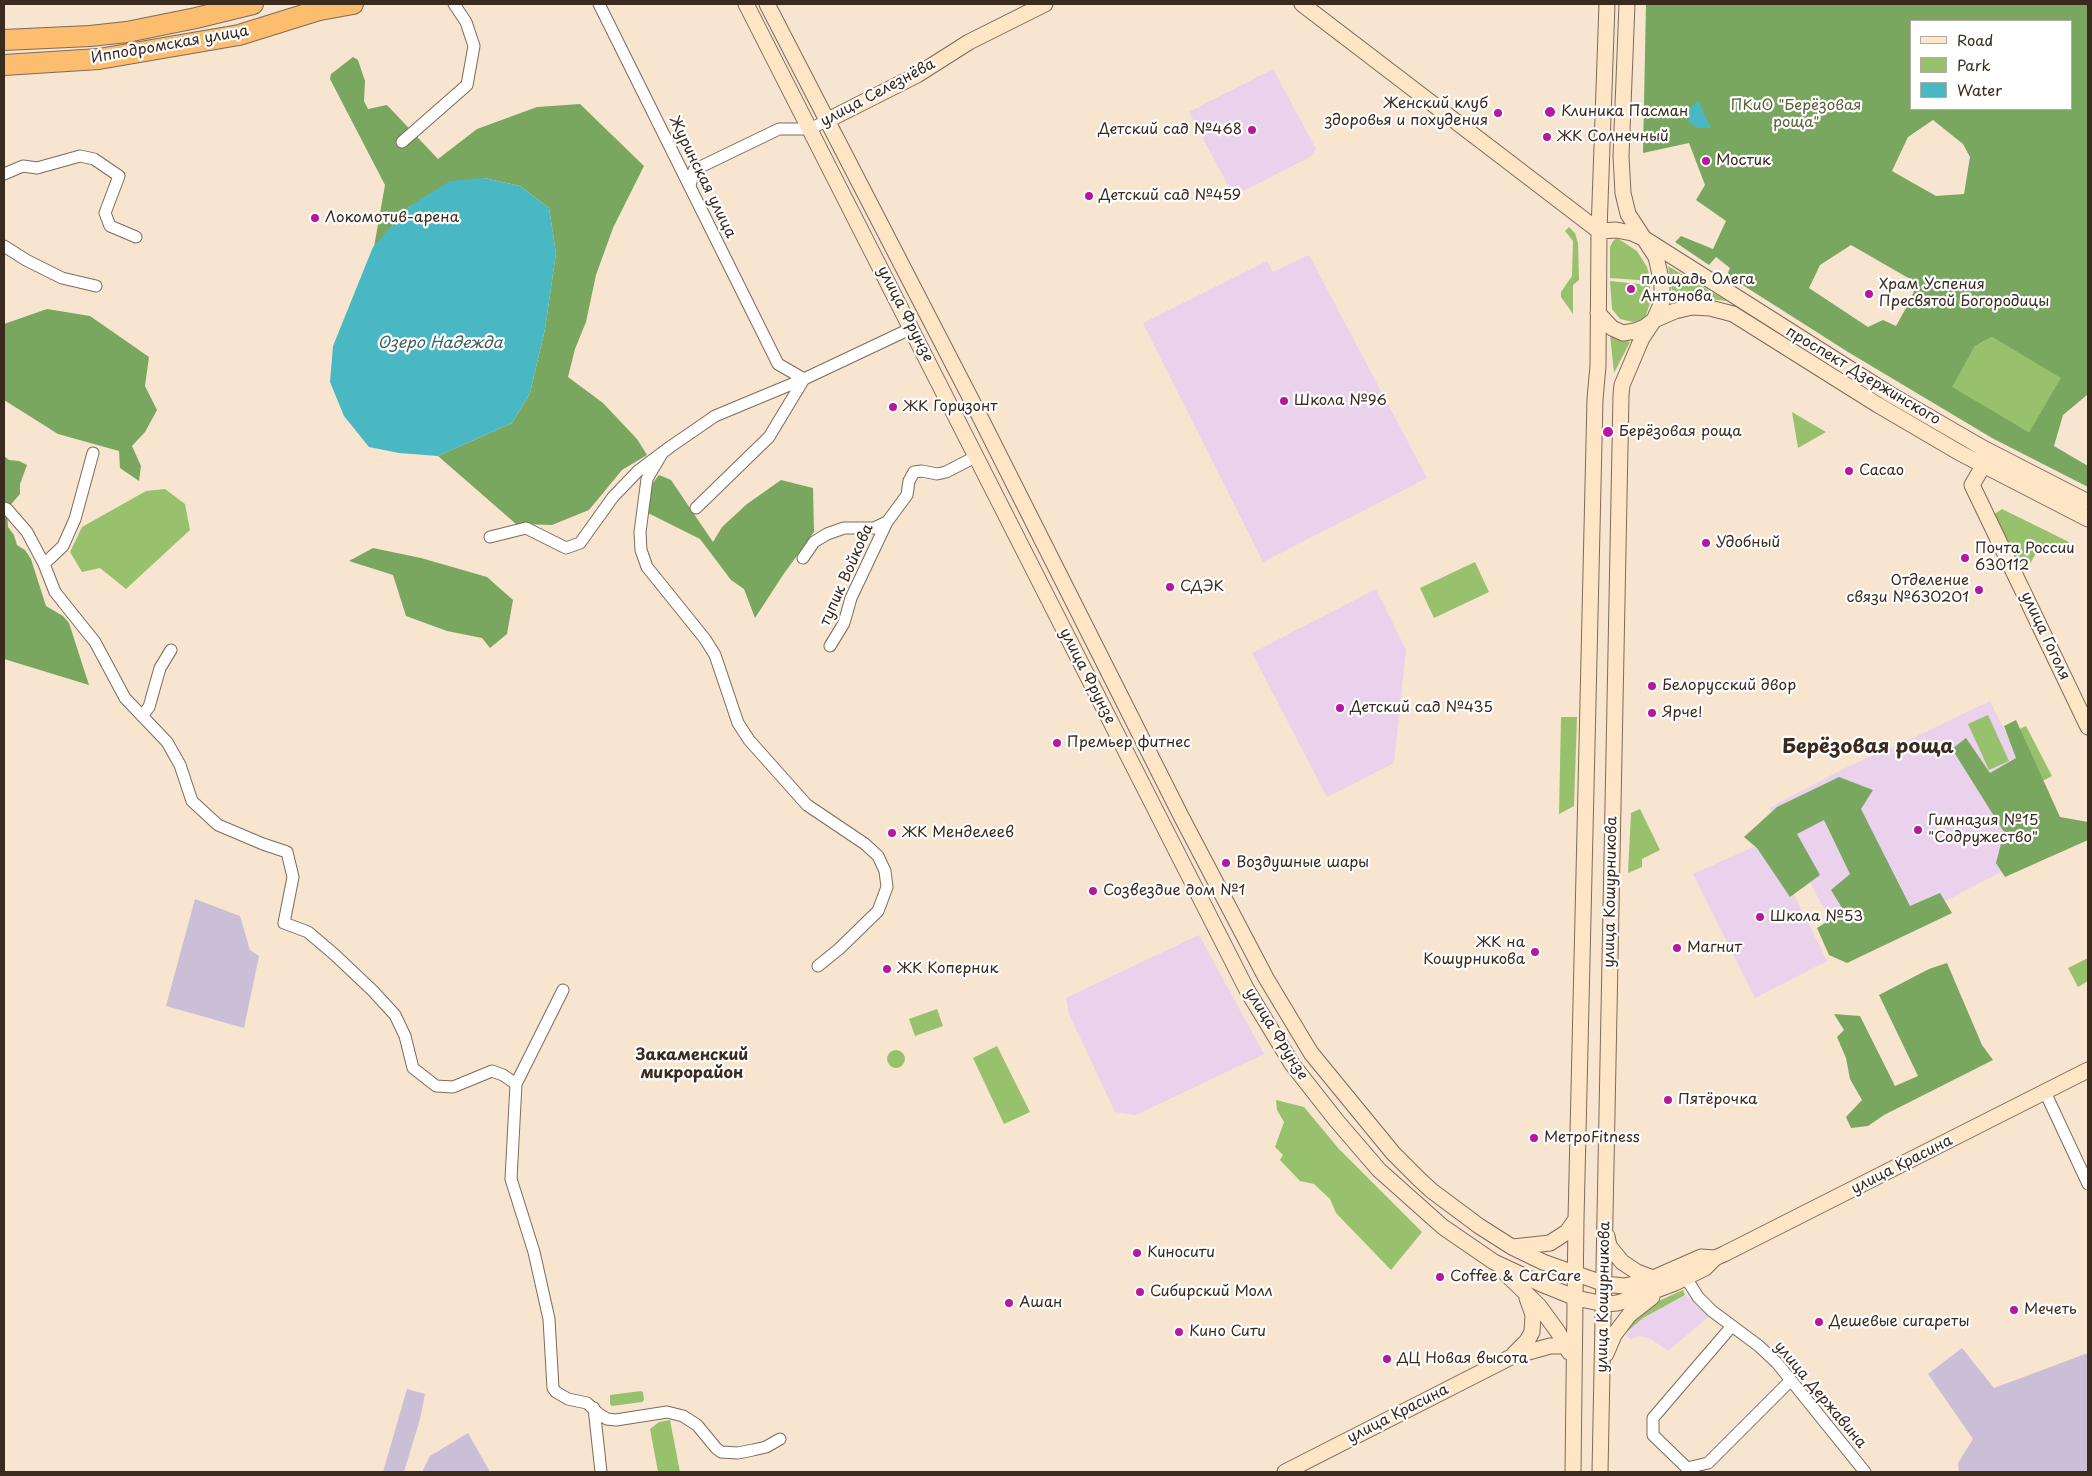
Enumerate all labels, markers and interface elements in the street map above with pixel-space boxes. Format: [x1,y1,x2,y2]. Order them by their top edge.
legend [1910,20,2072,110]
street label: Ипподромская улица [90,22,250,68]
text: Road [1957,28,1993,51]
text: Park [1957,53,1991,76]
street label: улица Селезнёва [818,55,938,131]
text: Water [1957,78,2002,101]
place label: Женский клуб здоровья и похудения [1325,95,1488,130]
park label: ПКиО "Берёзовая роща" [1731,97,1861,132]
place label: Клиника Пасман [1561,103,1688,121]
marker: Клиника Пасман [1543,105,1557,119]
marker: Женский клуб здоровья и похудения [1492,107,1504,119]
street label: Журинская улица [665,113,739,241]
place label: Детский сад №468 [1098,121,1242,139]
marker: Детский сад №468 [1246,124,1258,136]
place label: ЖК Солнечный [1557,128,1669,146]
marker: ЖК Солнечный [1541,131,1553,143]
place label: Мостик [1716,152,1771,170]
marker: Мостик [1700,155,1712,167]
place label: Детский сад №459 [1099,187,1241,205]
marker: Детский сад №459 [1083,190,1095,202]
place label: Локомотив-арена [325,209,459,227]
marker: Локомотив-арена [309,212,321,224]
street label: улица Фрунзе [873,263,937,365]
place label: площадь Олега Антонова [1641,271,1755,306]
place label: Храм Успения Пресвятой Богородицы [1879,276,2049,311]
marker: площадь Олега Антонова [1625,283,1637,295]
marker: Храм Успения Пресвятой Богородицы [1863,288,1875,300]
street label: проспект Дзержинского [1782,323,1944,429]
water label: Озеро Надежда [377,334,503,354]
place label: Школа №96 [1294,392,1387,410]
marker: Школа №96 [1278,395,1290,407]
place label: ЖК Горизонт [903,398,998,416]
marker: ЖК Горизонт [887,401,899,413]
place label: Берёзовая роща [1619,423,1742,441]
marker: Берёзовая роща [1601,425,1615,439]
place label: Cacao [1859,462,1904,480]
marker: Cacao [1843,465,1855,477]
street label: тупик Войкова [817,521,877,629]
place label: Удобный [1716,534,1780,552]
marker: Удобный [1700,537,1712,549]
place label: Почта России 630112 [1975,540,2075,575]
marker: Почта России 630112 [1959,552,1971,564]
place label: Отделение связи №630201 [1846,572,1969,607]
place label: СДЭК [1180,578,1224,596]
marker: СДЭК [1164,581,1176,593]
marker: Отделение связи №630201 [1973,584,1985,596]
street label: улица Гоголя [2017,589,2073,683]
street label: улица Фрунзе [1055,625,1119,727]
place label: Белорусский двор [1662,677,1796,695]
marker: Белорусский двор [1646,680,1658,692]
place label: Детский сад №435 [1350,699,1493,717]
marker: Детский сад №435 [1334,702,1346,714]
place label: Ярче! [1662,704,1703,722]
marker: Ярче! [1646,707,1658,719]
place label: Премьер фитнес [1067,734,1190,752]
district label: Берёзовая роща [1782,735,1954,759]
marker: Премьер фитнес [1051,737,1063,749]
place label: Гимназия №15 "Содружество" [1928,812,2038,847]
street label: улица Кошурникова [1601,816,1621,968]
place label: ЖК Менделеев [902,824,1014,842]
marker: Гимназия №15 "Содружество" [1912,824,1924,836]
marker: ЖК Менделеев [886,827,898,839]
place label: Воздушные шары [1236,854,1369,872]
marker: Воздушные шары [1220,857,1232,869]
place label: Созвездие дом №1 [1103,882,1245,900]
marker: Созвездие дом №1 [1087,885,1099,897]
place label: Школа №53 [1770,908,1863,926]
marker: Школа №53 [1754,911,1766,923]
place label: ЖК на Кошурникова [1423,934,1525,969]
place label: Магнит [1687,939,1742,957]
marker: Магнит [1671,942,1683,954]
marker: ЖК на Кошурникова [1529,946,1541,958]
place label: ЖК Коперник [897,960,998,978]
marker: ЖК Коперник [881,963,893,975]
street label: улица Фрунзе [1241,985,1311,1083]
district label: Закаменский микрорайон [636,1046,748,1084]
place label: Пятёрочка [1678,1091,1757,1109]
marker: Пятёрочка [1662,1094,1674,1106]
place label: МетроFitness [1544,1129,1640,1147]
marker: МетроFitness [1528,1132,1540,1144]
street label: улица Красина [1848,1132,1956,1198]
street label: улица Кошурникова [1594,1221,1614,1373]
place label: Киносити [1147,1244,1215,1262]
marker: Киносити [1131,1247,1143,1259]
place label: Coffee & CarCare [1450,1268,1581,1286]
marker: Coffee & CarCare [1434,1271,1446,1283]
place label: Сибирский Молл [1150,1283,1273,1301]
marker: Сибирский Молл [1134,1286,1146,1298]
place label: Ашан [1019,1294,1062,1312]
marker: Ашан [1003,1297,1015,1309]
place label: Мечеть [2024,1301,2077,1319]
marker: Мечеть [2008,1304,2020,1316]
place label: Дешевые сигареты [1829,1313,1970,1331]
marker: Дешевые сигареты [1813,1316,1825,1328]
place label: Кино Сити [1189,1323,1266,1341]
marker: Кино Сити [1173,1326,1185,1338]
street label: улица Державина [1770,1338,1870,1452]
place label: ДЦ Новая высота [1397,1350,1528,1368]
marker: ДЦ Новая высота [1381,1353,1393,1365]
street label: улица Красина [1344,1381,1452,1447]

